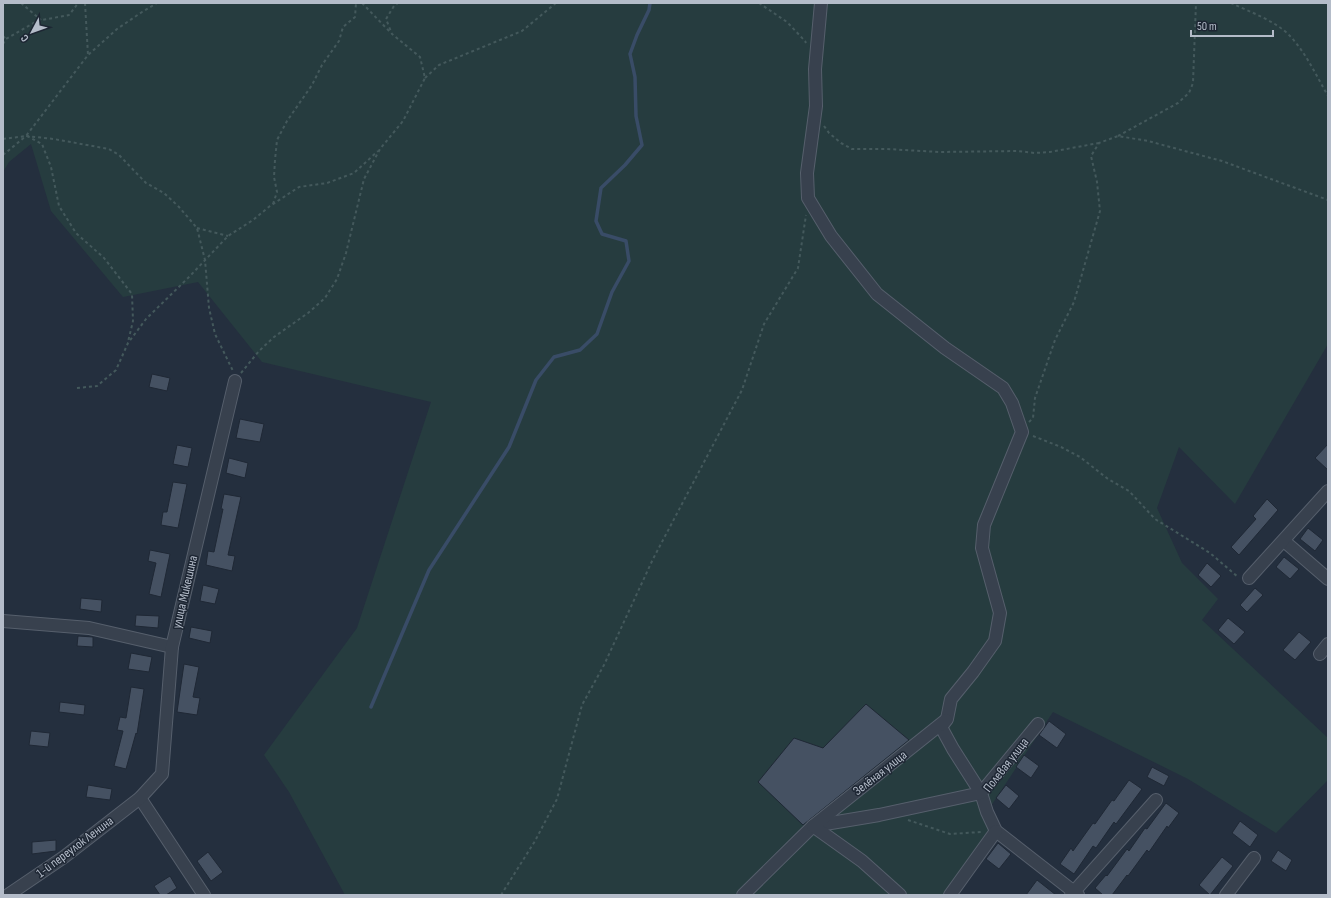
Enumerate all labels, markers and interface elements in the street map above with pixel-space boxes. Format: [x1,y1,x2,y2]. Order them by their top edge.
north arrow [12,12,52,52]
scale bar [1191,12,1273,38]
text: 50 m [1197,19,1217,34]
text: С [18,32,32,45]
street label: улица Микешина [169,554,201,630]
street label: Полевая улица [980,735,1032,795]
street label: Зелёная улица [850,747,910,799]
street label: 1-й переулок Ленина [33,813,117,881]

